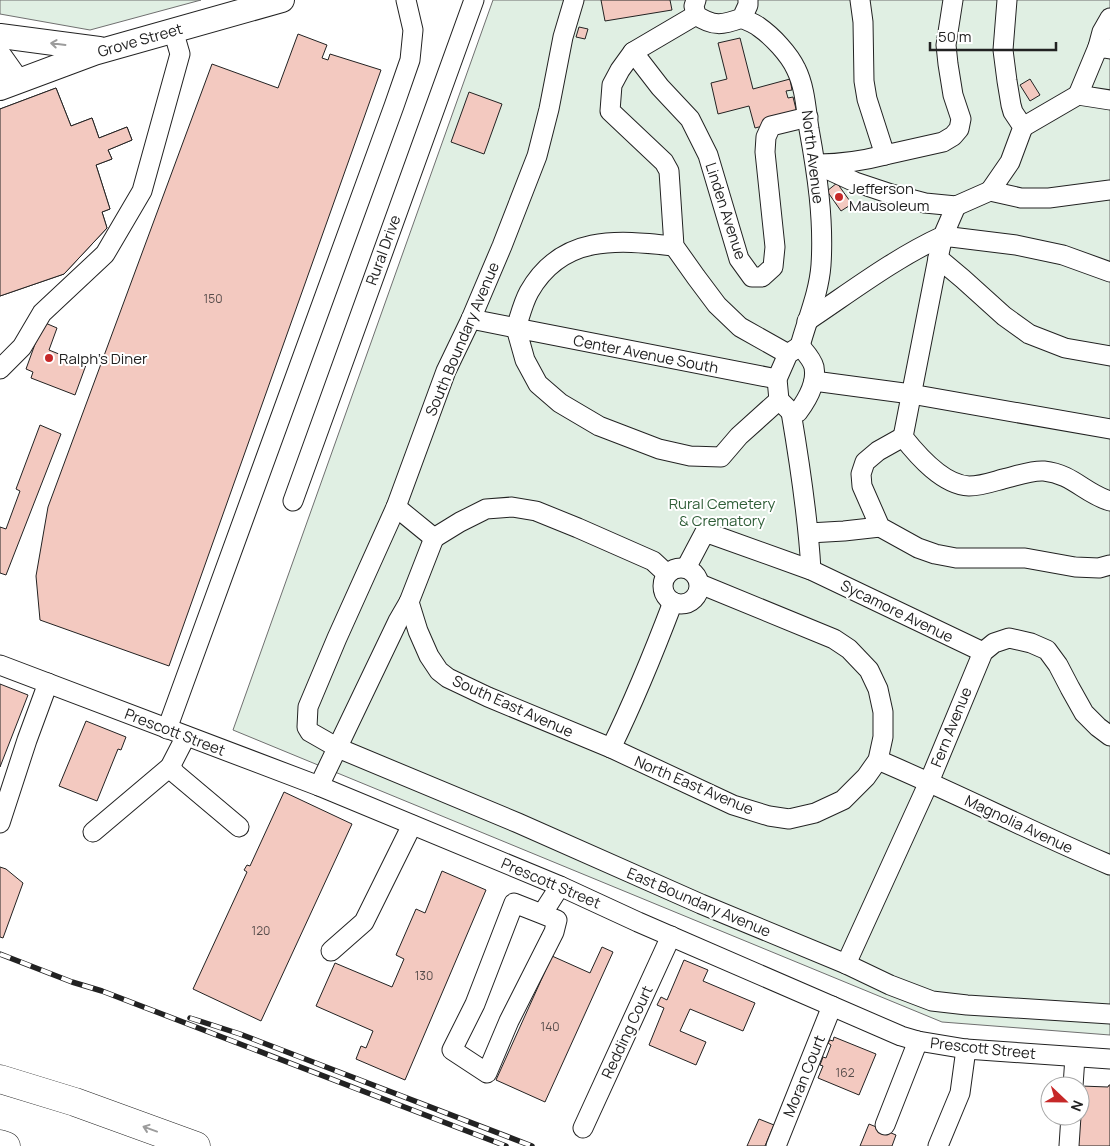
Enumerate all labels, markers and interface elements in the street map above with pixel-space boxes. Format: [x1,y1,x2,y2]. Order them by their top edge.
street label: Grove Street [95,18,185,62]
scale bar [930,20,1056,52]
text: 50 m [938,26,972,47]
one-way arrow [50,39,66,49]
street label: North Avenue [797,109,829,205]
street label: Linden Avenue [700,160,752,262]
place label: Jefferson Mausoleum [849,178,930,216]
marker: Jefferson Mausoleum [833,191,845,203]
street label: Rural Drive [361,212,405,288]
street label: South Boundary Avenue [420,258,504,419]
house number: 150 [204,290,222,307]
street label: Center Avenue South [572,330,720,378]
place label: Ralph's Diner [59,348,148,369]
marker: Ralph's Diner [43,352,55,364]
park label: Rural Cemetery & Crematory [669,493,775,531]
street label: Sycamore Avenue [837,575,957,648]
street label: South East Avenue [449,670,577,742]
street label: Fern Avenue [925,684,977,770]
street label: Prescott Street [122,703,228,761]
street label: North East Avenue [631,750,757,820]
street label: Magnolia Avenue [961,790,1077,858]
street label: Prescott Street [498,853,604,913]
street label: East Boundary Avenue [624,862,774,942]
house number: 120 [252,922,270,939]
house number: 130 [415,967,433,984]
street label: Redding Court [596,982,658,1082]
house number: 140 [540,1018,560,1035]
street label: Moran Court [778,1032,830,1120]
street label: Prescott Street [929,1032,1037,1064]
house number: 162 [836,1064,855,1081]
north arrow [1040,1076,1090,1126]
text: N [1067,1098,1088,1114]
one-way arrow [143,1124,159,1133]

